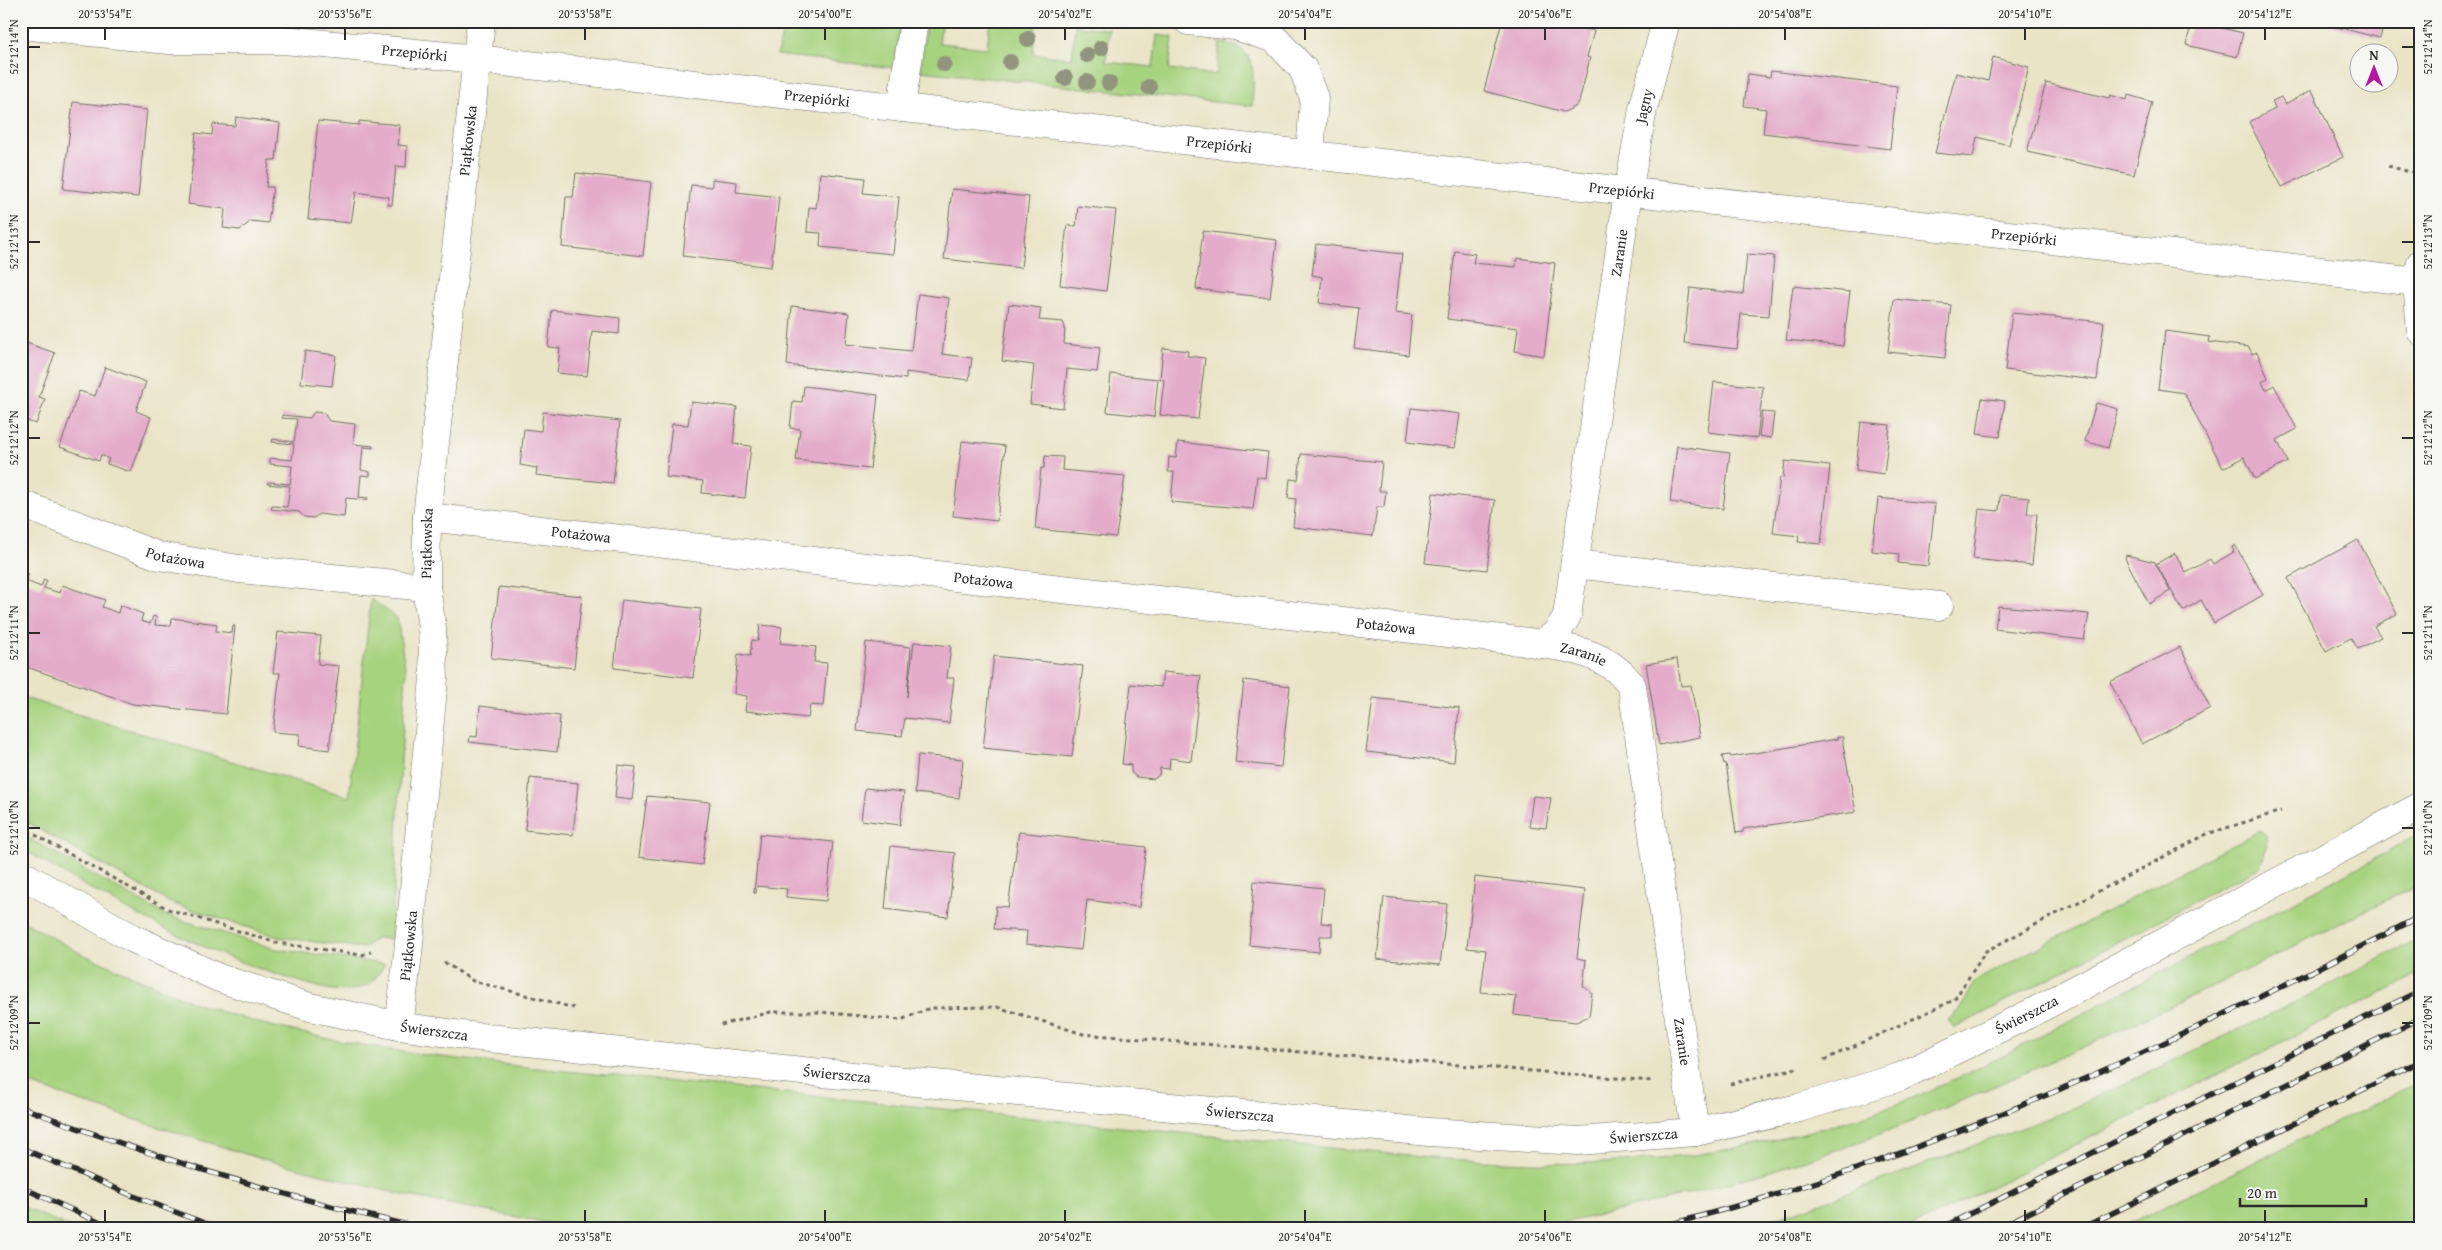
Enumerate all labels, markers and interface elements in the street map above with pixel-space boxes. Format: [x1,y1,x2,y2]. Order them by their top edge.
text: 20°53'54"E [78,5,132,22]
text: 20°53'56"E [318,5,372,22]
text: 20°53'58"E [558,5,612,22]
text: 20°54'00"E [798,5,852,22]
text: 20°54'02"E [1038,5,1092,22]
text: 20°54'04"E [1278,5,1332,22]
text: 20°54'06"E [1518,5,1572,22]
text: 20°54'08"E [1758,5,1812,22]
text: 20°54'10"E [1998,5,2052,22]
text: 20°54'12"E [2238,5,2292,22]
text: 52°12'14"N [5,19,22,75]
text: 52°12'14"N [2419,19,2436,75]
street label: Przepiórki [381,39,448,66]
north arrow [2350,42,2400,92]
text: N [2369,45,2379,65]
street label: Przepiórki [783,83,851,112]
street label: Jagny [1629,86,1658,127]
street label: Piątkowska [453,104,482,177]
street label: Przepiórki [1186,130,1253,158]
street label: Przepiórki [1588,176,1656,204]
text: 52°12'13"N [5,214,22,270]
text: 52°12'13"N [2419,214,2436,270]
street label: Przepiórki [1990,222,2058,251]
street label: Zaranie [1605,228,1633,278]
text: 52°12'12"N [5,410,22,466]
text: 52°12'12"N [2419,410,2436,466]
street label: Piątkowska [415,507,438,579]
street label: Potażowa [550,520,612,548]
street label: Potażowa [143,541,207,573]
street label: Potażowa [953,566,1014,593]
text: 52°12'11"N [5,605,22,661]
text: 52°12'11"N [2419,605,2436,661]
street label: Potażowa [1355,612,1417,639]
street label: Zaranie [1559,636,1611,671]
text: 52°12'10"N [5,800,22,856]
text: 52°12'10"N [2419,800,2436,856]
street label: Piątkowska [394,909,422,982]
street label: Świerszcza [1991,990,2062,1039]
text: 52°12'09"N [5,995,22,1051]
text: 52°12'09"N [2419,995,2436,1051]
street label: Świerszcza [399,1015,470,1046]
street label: Zaranie [1669,1017,1697,1067]
street label: Świerszcza [802,1060,872,1088]
street label: Świerszcza [1205,1099,1275,1127]
street label: Świerszcza [1609,1122,1678,1149]
scale bar [2240,1175,2366,1207]
text: 20 m [2247,1182,2278,1203]
text: 20°53'54"E [78,1228,132,1245]
text: 20°53'56"E [318,1228,372,1245]
text: 20°53'58"E [558,1228,612,1245]
text: 20°54'00"E [798,1228,852,1245]
text: 20°54'02"E [1038,1228,1092,1245]
text: 20°54'04"E [1278,1228,1332,1245]
text: 20°54'06"E [1518,1228,1572,1245]
text: 20°54'08"E [1758,1228,1812,1245]
text: 20°54'10"E [1998,1228,2052,1245]
text: 20°54'12"E [2238,1228,2292,1245]

